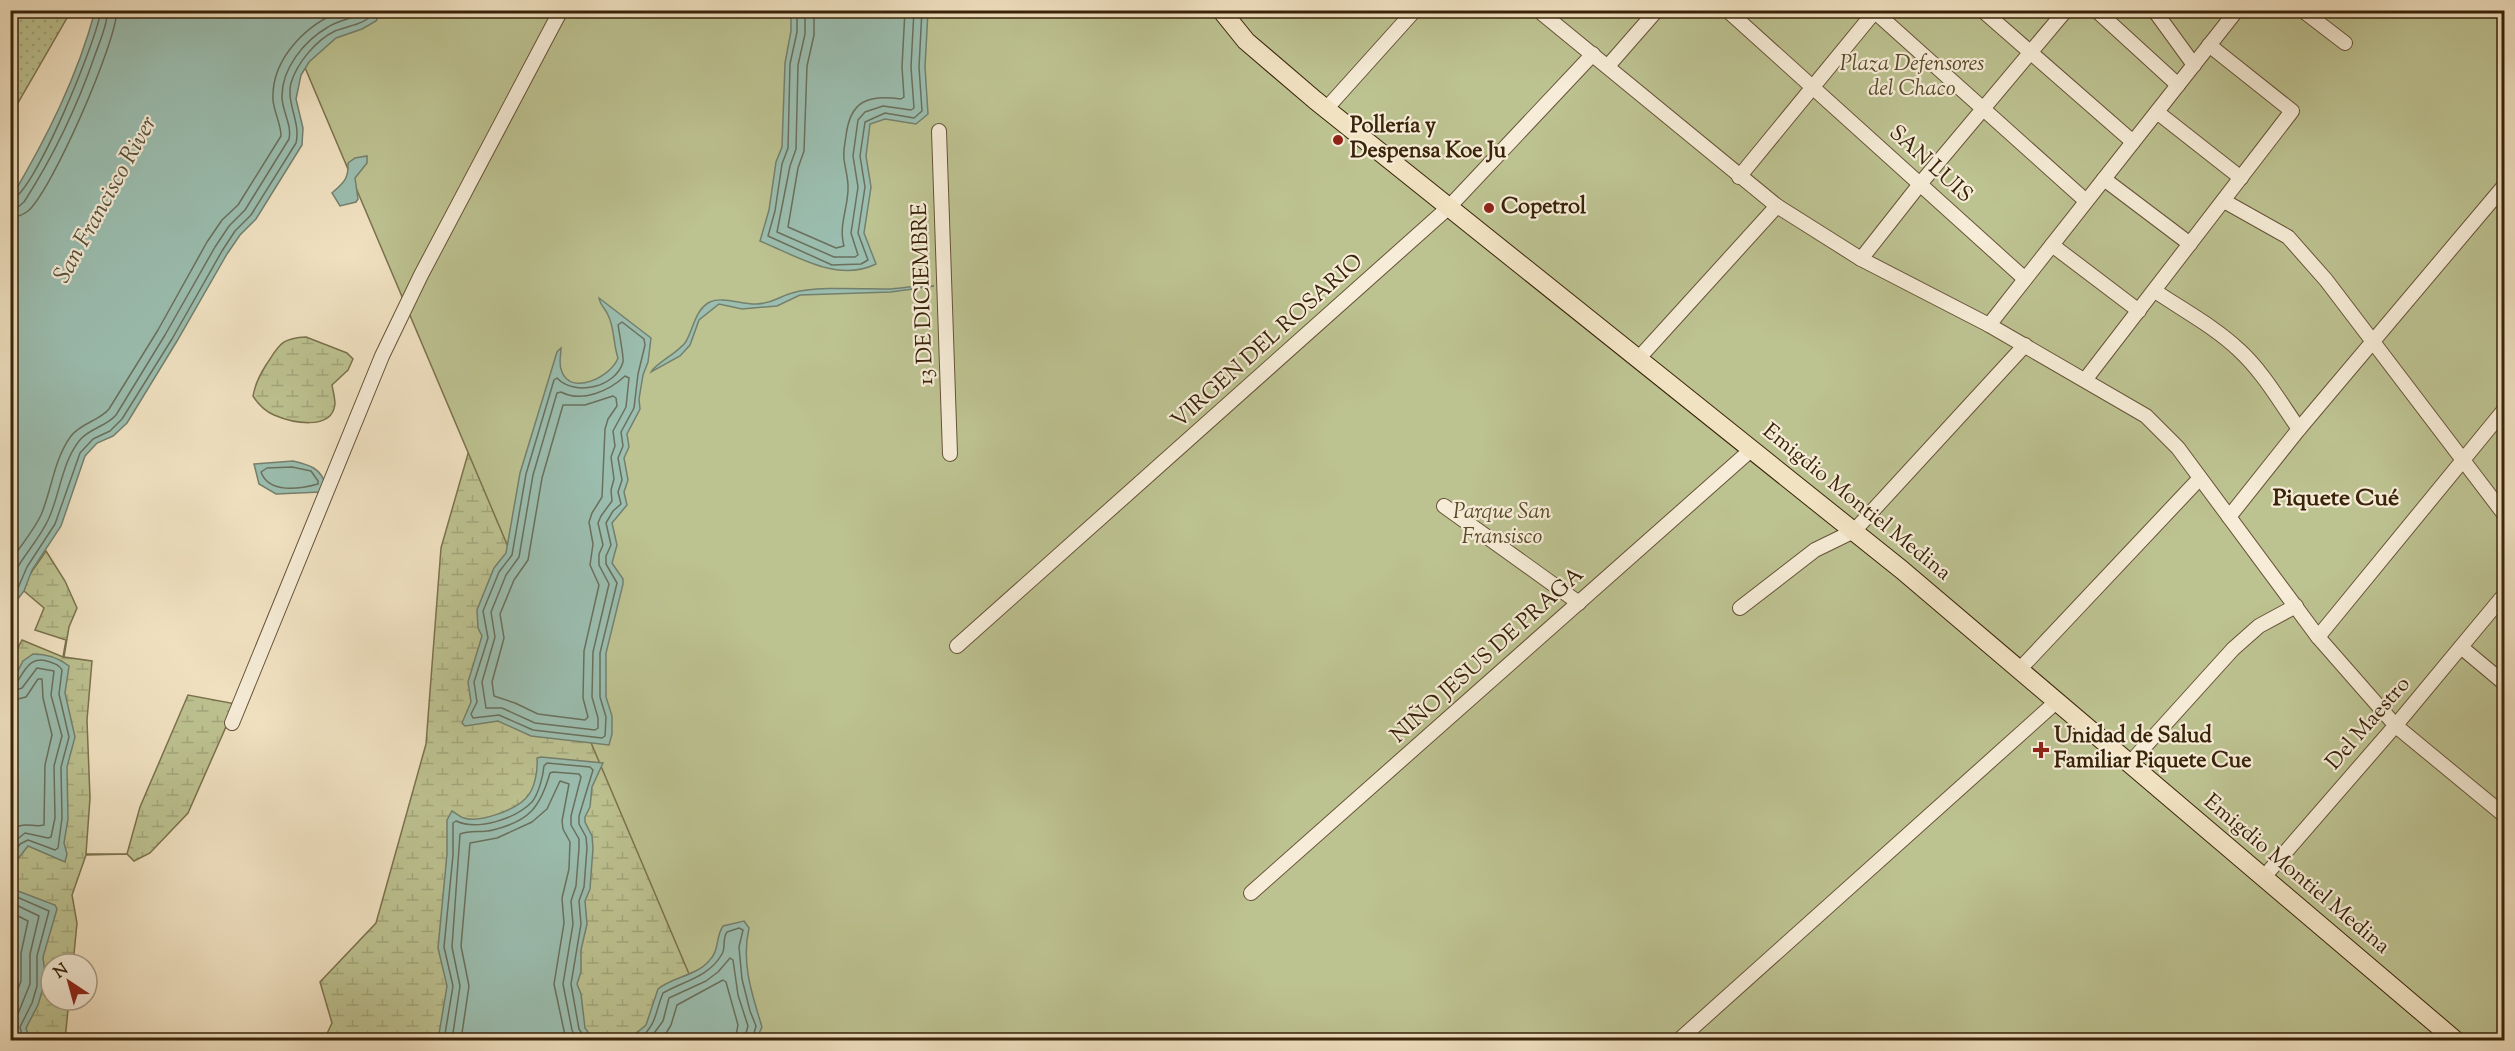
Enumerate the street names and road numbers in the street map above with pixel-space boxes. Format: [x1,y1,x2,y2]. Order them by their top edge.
street label: SAN LUIS [1881,118,1979,212]
street label: 13 DE DICIEMBRE [905,202,943,386]
street label: VIRGEN DEL ROSARIO [1165,247,1371,437]
street label: Emigdio Montiel Medina [1755,417,1957,589]
street label: NIÑO JESUS DE PRAGA [1384,559,1592,752]
street label: Del Maestro [2319,670,2419,778]
street label: Emigdio Montiel Medina [2196,787,2396,963]

